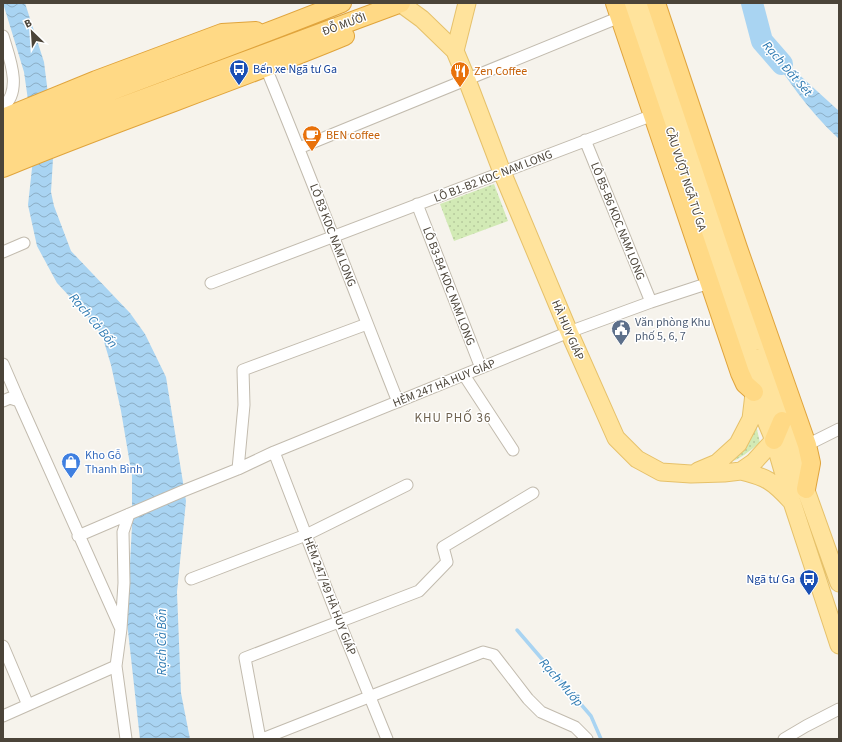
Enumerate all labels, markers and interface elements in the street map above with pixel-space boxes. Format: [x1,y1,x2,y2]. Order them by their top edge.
street label: ĐỖ MƯỜI [320,9,369,40]
north arrow [12,12,52,52]
text: B [22,15,34,32]
water label: Rạch Đất Sét [758,37,817,101]
bus stop icon: Bến xe Ngã tư Ga [228,58,250,86]
restaurant icon: Zen Coffee [449,60,471,88]
place label: Bến xe Ngã tư Ga [253,61,337,78]
place label: Zen Coffee [474,63,527,80]
cafe icon: BEN coffee [301,124,323,152]
street label: CẦU VƯỢT NGÃ TƯ GA [661,125,711,234]
place label: BEN coffee [326,127,380,144]
street label: LÔ B1-B2 KDC NAM LONG [431,146,555,207]
street label: LÔ B5-B6 KDC NAM LONG [586,160,649,283]
street label: LÔ B3 KDC NAM LONG [305,181,360,289]
street label: LÔ B3-B4 KDC NAM LONG [418,224,479,348]
water label: Rạch Cả Bốn [65,289,122,352]
street label: HÀ HUY GIÁP [547,297,588,363]
place label: Văn phòng Khu phố 5, 6, 7 [635,314,711,345]
public building icon: Văn phòng Khu phố 5, 6, 7 [610,318,632,346]
street label: HẺM 247 HÀ HUY GIÁP [390,355,498,412]
district label: KHU PHỐ 36 [415,409,491,427]
place label: Kho Gỗ Thanh Bình [85,447,143,478]
shop icon: Kho Gỗ Thanh Bình [60,451,82,479]
street label: HẺM 247/49 HÀ HUY GIÁP [299,534,360,658]
bus stop icon: Ngã tư Ga [798,568,820,596]
place label: Ngã tư Ga [746,571,795,588]
water label: Rạch Cả Bốn [153,608,171,675]
water label: Rạch Mướp [535,654,587,711]

